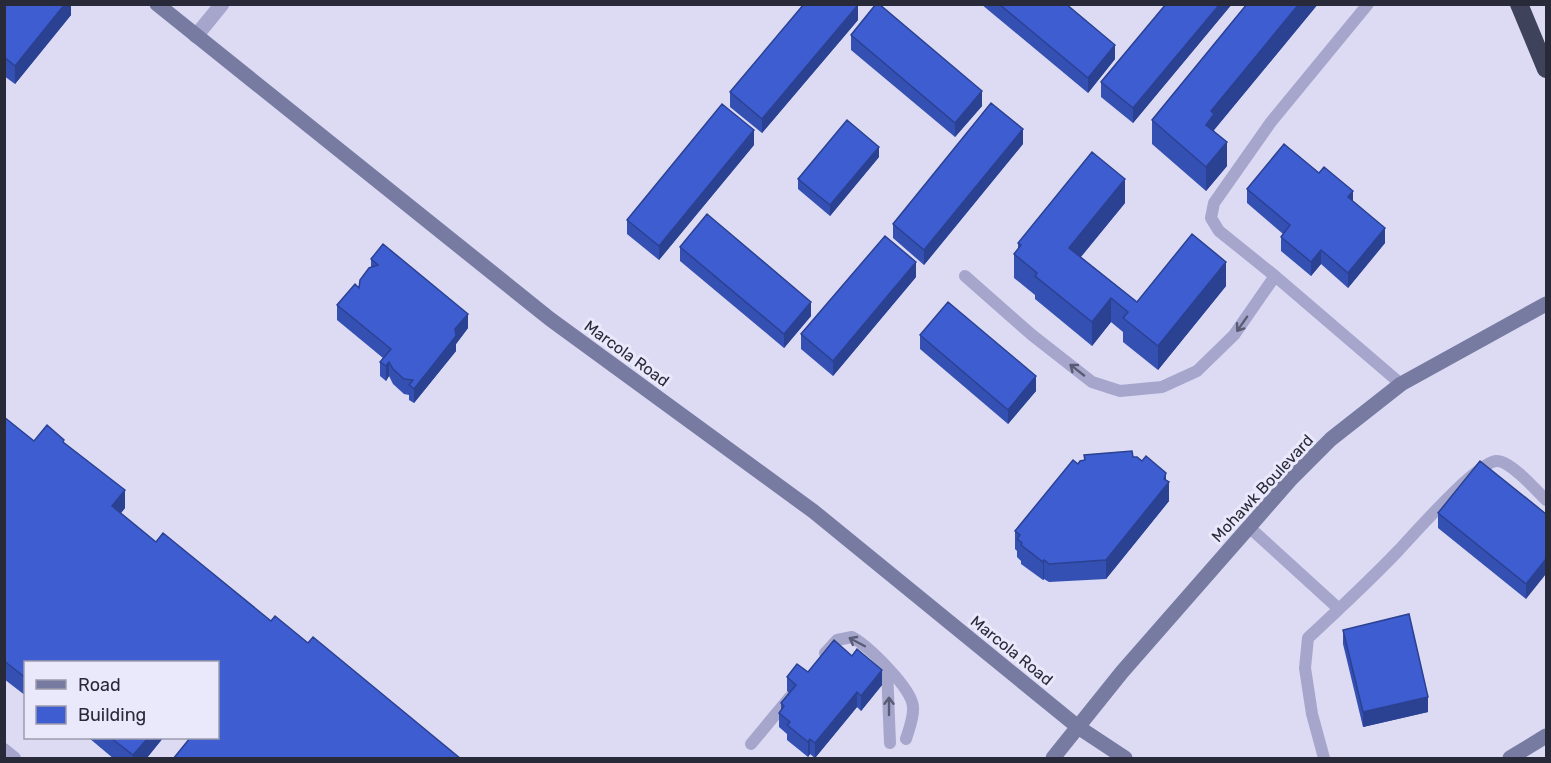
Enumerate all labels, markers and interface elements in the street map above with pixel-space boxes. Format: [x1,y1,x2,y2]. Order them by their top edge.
one-way arrow [1236,315,1248,332]
street label: Marcola Road [581,316,673,390]
one-way arrow [1069,364,1085,376]
street label: Mohawk Boulevard [1208,431,1317,546]
street label: Marcola Road [967,612,1057,689]
one-way arrow [849,636,866,648]
legend [24,661,219,739]
text: Road [78,674,121,696]
one-way arrow [883,696,895,716]
text: Building [78,704,146,726]

